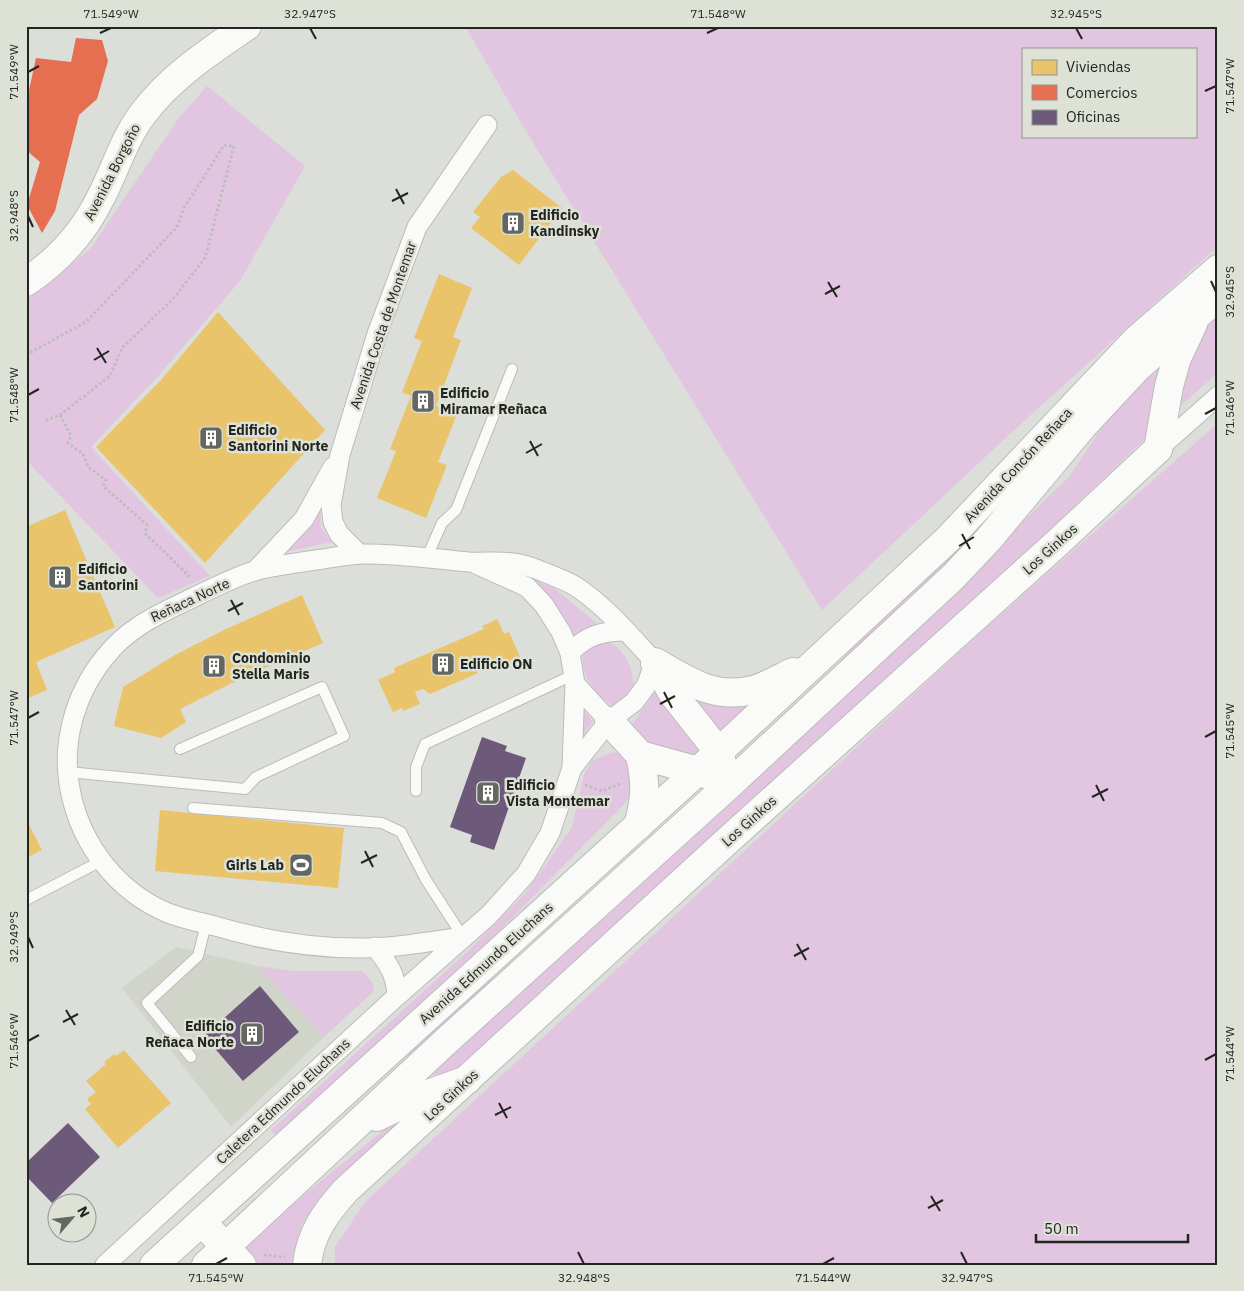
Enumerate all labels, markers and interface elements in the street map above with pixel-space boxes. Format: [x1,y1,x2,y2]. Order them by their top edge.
text: 71.549°W [83,6,139,21]
text: 32.947°S [284,6,336,21]
text: 71.548°W [690,6,746,21]
text: 32.945°S [1050,6,1102,21]
text: 71.549°W [6,44,21,100]
legend [1022,48,1196,138]
text: Viviendas [1066,57,1131,76]
text: 71.547°W [1222,58,1237,114]
text: Comercios [1066,83,1137,102]
text: Oficinas [1066,107,1120,126]
street label: Avenida Borgoño [80,120,144,223]
text: 32.948°S [6,190,21,242]
place label: Edificio Kandinsky [530,206,600,240]
building icon: Edificio Kandinsky [500,210,526,236]
street label: Avenida Costa de Montemar [346,239,420,411]
text: 32.945°S [1222,266,1237,318]
text: 71.548°W [6,367,21,423]
text: 71.546°W [1222,380,1237,436]
place label: Edificio Miramar Reñaca [440,384,547,418]
building icon: Edificio Miramar Reñaca [410,388,436,414]
street label: Avenida Concón Reñaca [960,403,1076,526]
place label: Edificio Santorini Norte [228,421,329,455]
building icon: Edificio Santorini Norte [198,425,224,451]
street label: Los Ginkos [1019,520,1081,578]
place label: Edificio Santorini [78,560,138,594]
building icon: Edificio Santorini [47,564,73,590]
street label: Reñaca Norte [148,574,233,626]
place label: Condominio Stella Maris [232,649,311,683]
building icon: Edificio ON [430,651,456,677]
building icon: Condominio Stella Maris [201,653,227,679]
place label: Edificio ON [460,655,533,673]
text: 71.547°W [6,690,21,746]
text: 71.545°W [1222,703,1237,759]
place label: Edificio Vista Montemar [506,776,610,810]
building icon: Edificio Vista Montemar [475,780,501,806]
street label: Los Ginkos [718,792,780,850]
sports icon: Girls Lab [288,852,314,878]
place label: Girls Lab [226,856,284,874]
street label: Avenida Edmundo Eluchans [415,898,557,1028]
text: 32.949°S [6,911,21,963]
text: 71.546°W [6,1013,21,1069]
place label: Edificio Reñaca Norte [145,1017,234,1051]
building icon: Edificio Reñaca Norte [239,1021,265,1047]
text: 71.544°W [1222,1026,1237,1082]
street label: Caletera Edmundo Eluchans [212,1034,354,1168]
street label: Los Ginkos [420,1065,482,1125]
north arrow [48,1194,98,1244]
text: N [73,1203,94,1221]
scale bar [1036,1211,1189,1243]
text: 50 m [1044,1219,1079,1238]
text: 71.545°W [188,1270,244,1285]
text: 32.948°S [558,1270,610,1285]
text: 71.544°W [795,1270,851,1285]
text: 32.947°S [941,1270,993,1285]

